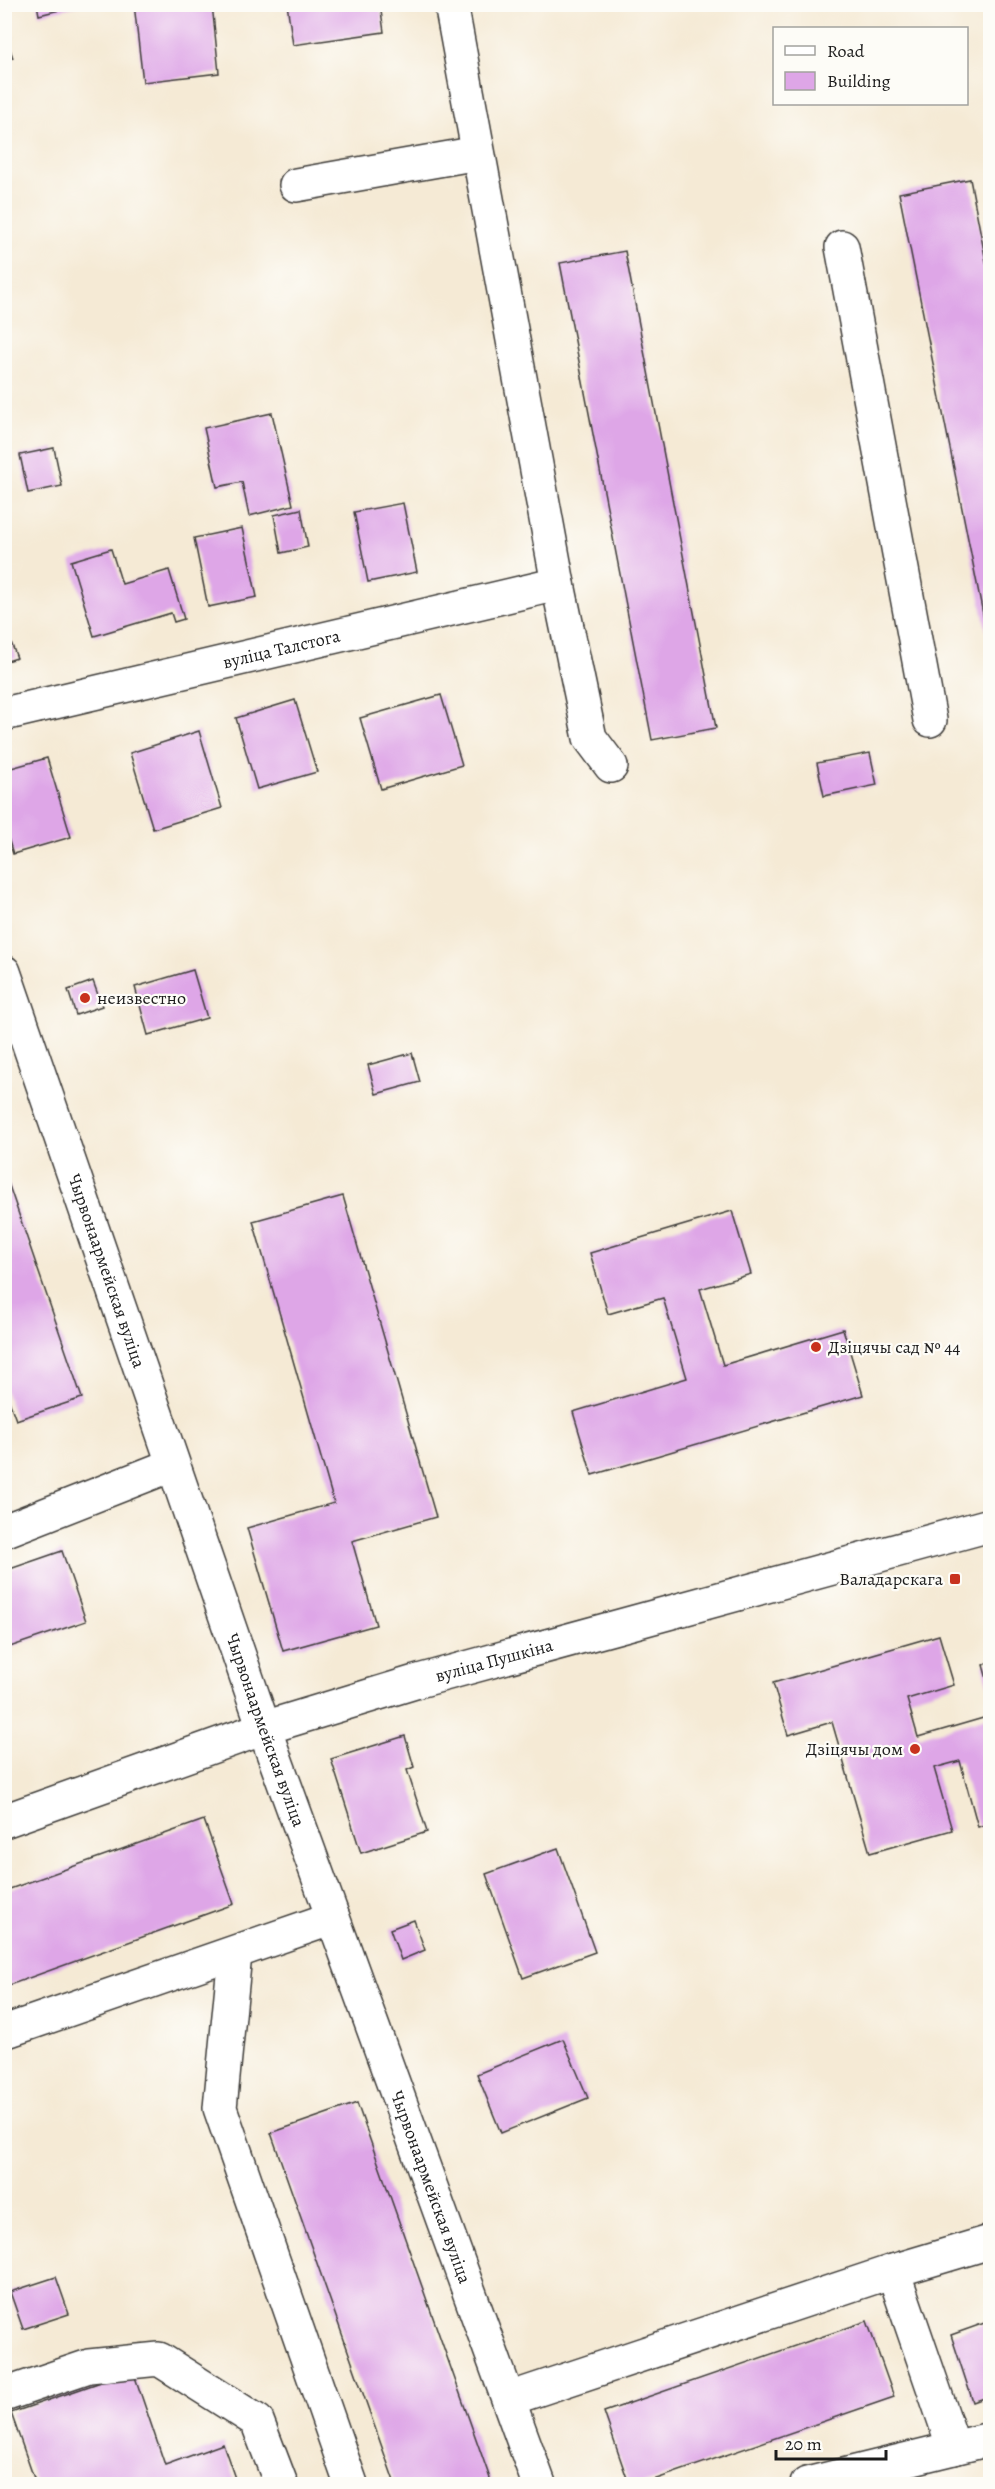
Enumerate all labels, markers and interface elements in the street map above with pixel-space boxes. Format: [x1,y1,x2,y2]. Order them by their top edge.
legend [773,27,968,105]
text: Road [827,39,865,63]
text: Building [827,69,891,93]
street label: вуліца Талстога [221,623,343,674]
place label: неизвестно [97,986,186,1010]
marker: неизвестно [78,991,92,1005]
street label: Чырвонаармейская вуліца [62,1171,151,1372]
place label: Дзіцячы сад № 44 [828,1335,961,1359]
marker: Дзіцячы сад № 44 [809,1340,823,1354]
place label: Валадарскага [839,1567,944,1591]
marker: Валадарскага [948,1572,962,1586]
street label: Чырвонаармейская вуліца [220,1630,311,1831]
street label: вуліца Пушкіна [433,1633,556,1688]
place label: Дзіцячы дом [806,1737,903,1761]
marker: Дзіцячы дом [908,1742,922,1756]
street label: Чырвонаармейская вуліца [385,2087,477,2288]
scale bar [776,2423,886,2461]
text: 20 m [785,2432,822,2456]

